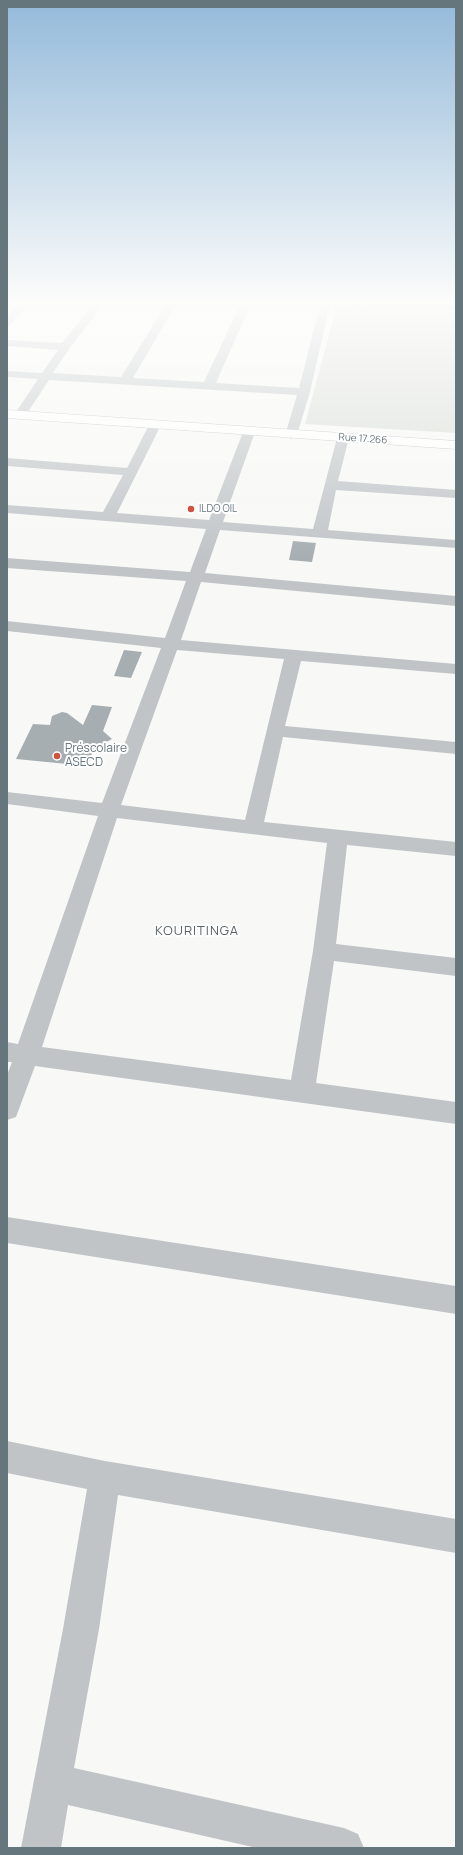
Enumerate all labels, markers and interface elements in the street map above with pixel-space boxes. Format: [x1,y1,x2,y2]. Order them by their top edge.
street label: Rue 17.266 [338,431,388,447]
place label: ILDO OIL [199,503,237,515]
marker: ILDO OIL [186,504,196,514]
place label: Préscolaire ASECD [65,742,127,770]
marker: Préscolaire ASECD [52,751,62,761]
district label: KOURITINGA [155,923,239,939]

